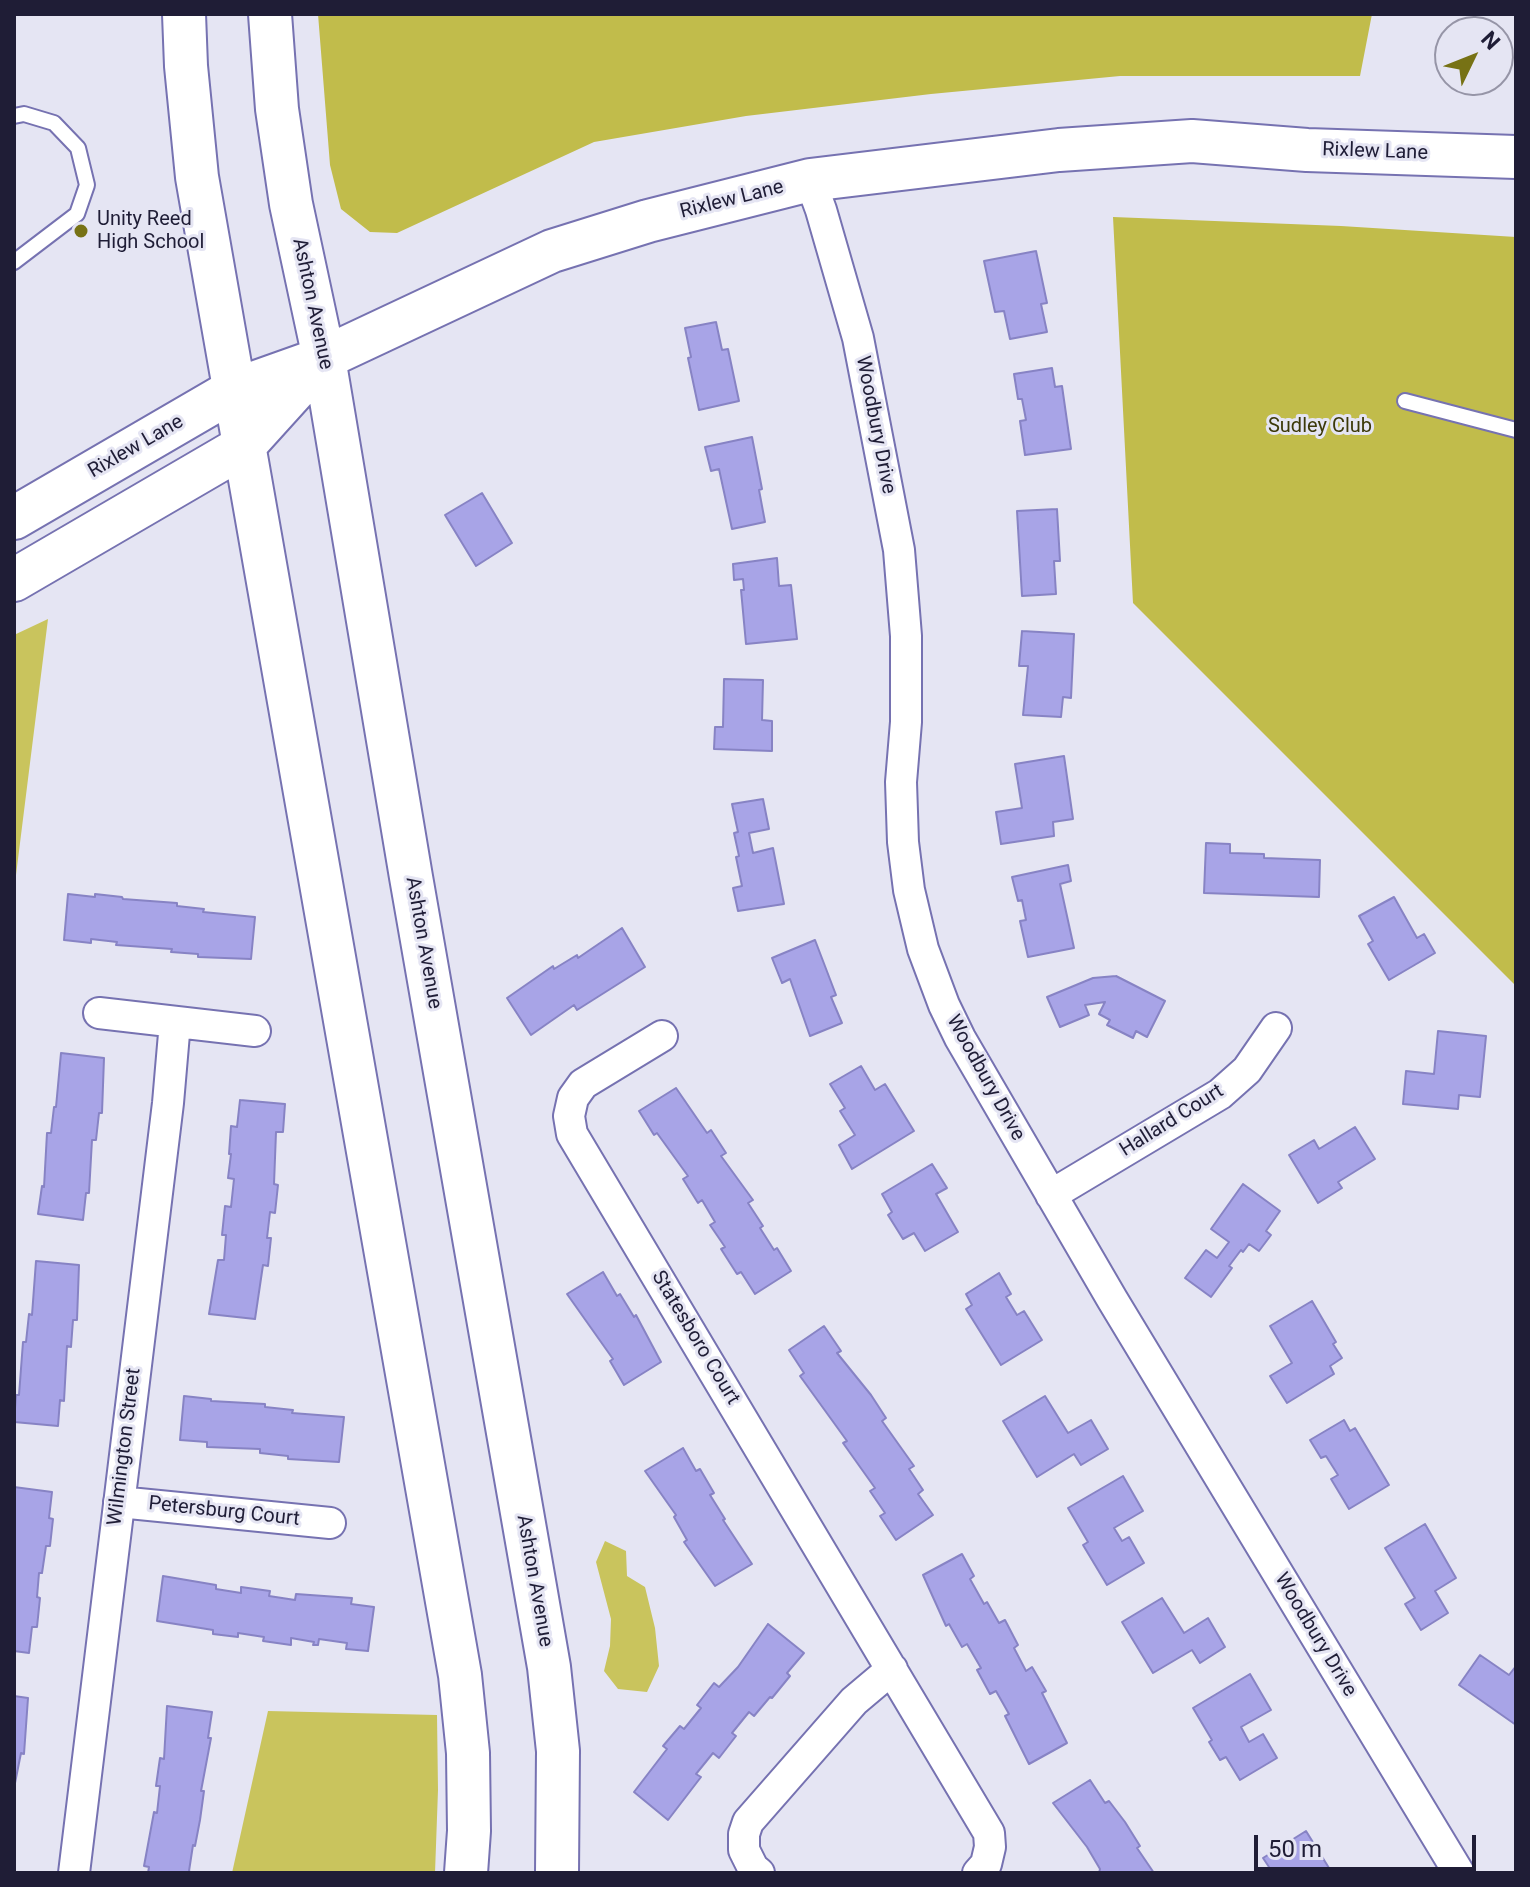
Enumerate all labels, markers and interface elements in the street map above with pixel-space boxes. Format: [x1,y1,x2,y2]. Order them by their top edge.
north arrow [1434,16,1514,96]
text: N [1476,26,1505,55]
street label: Rixlew Lane [1322,138,1428,166]
street label: Rixlew Lane [678,176,786,224]
place label: Unity Reed High School [97,208,204,255]
marker: Unity Reed High School [72,222,90,240]
street label: Ashton Avenue [286,236,338,372]
street label: Woodbury Drive [850,354,900,496]
street label: Rixlew Lane [84,410,188,484]
park label: Sudley Club [1268,415,1372,439]
street label: Ashton Avenue [400,875,446,1011]
street label: Woodbury Drive [941,1011,1029,1145]
street label: Hallard Court [1116,1080,1228,1162]
street label: Statesboro Court [646,1267,744,1409]
street label: Wilmington Street [103,1367,147,1527]
street label: Petersburg Court [147,1492,301,1532]
street label: Ashton Avenue [511,1513,557,1649]
street label: Woodbury Drive [1269,1569,1361,1701]
scale bar [1258,1819,1480,1869]
text: 50 m [1268,1835,1322,1863]

